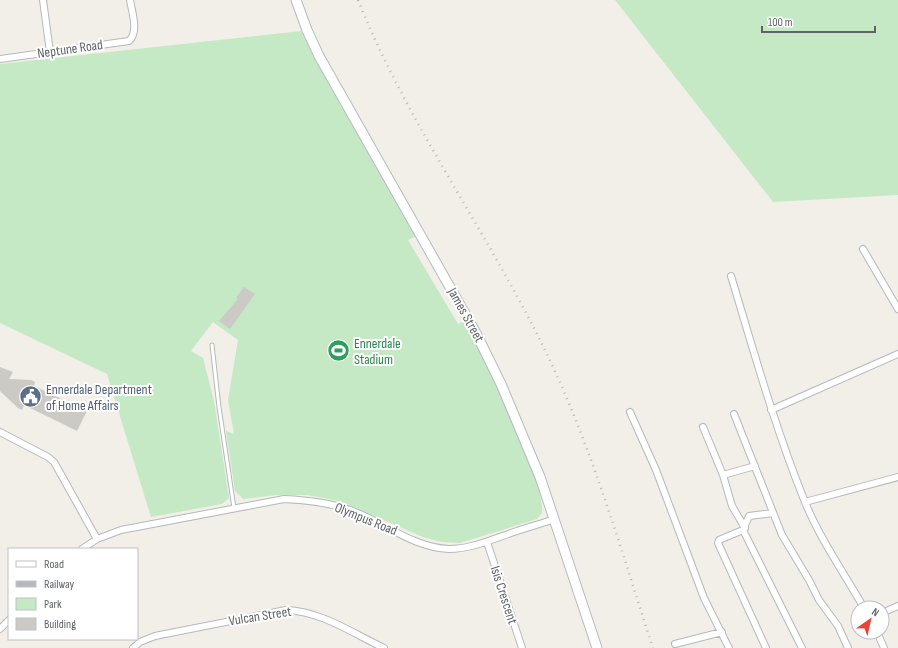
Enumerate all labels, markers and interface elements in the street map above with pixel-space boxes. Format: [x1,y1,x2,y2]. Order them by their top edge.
scale bar [762,8,875,34]
text: 100 m [768,15,793,30]
street label: Neptune Road [36,36,104,62]
street label: James Street [444,284,488,345]
place label: Ennerdale Stadium [354,335,401,368]
sports icon: Ennerdale Stadium [325,338,351,364]
place label: Ennerdale Department of Home Affairs [46,381,152,414]
public building icon: Ennerdale Department of Home Affairs [18,384,44,410]
street label: Olympus Road [332,499,400,539]
legend [8,548,138,640]
text: Road [44,557,64,572]
street label: Isis Crescent [487,564,521,626]
text: Railway [44,577,75,592]
text: Park [44,597,62,612]
north arrow [850,600,890,640]
street label: Vulcan Street [227,603,293,629]
text: N [869,605,881,619]
text: Building [44,617,76,632]

